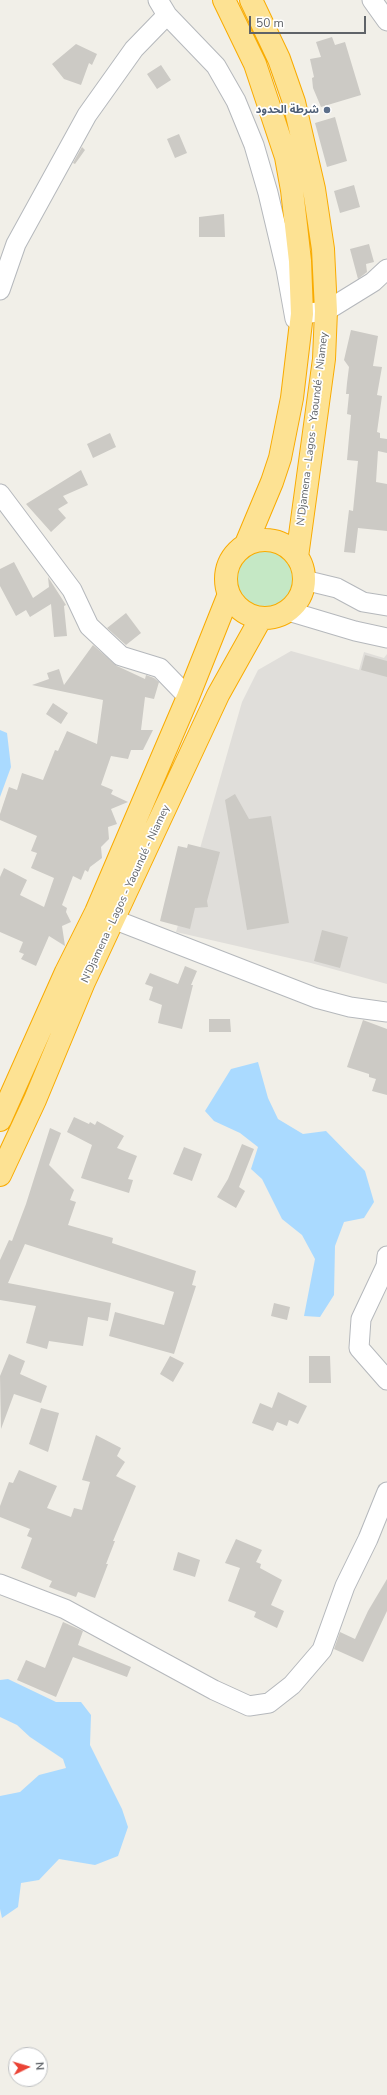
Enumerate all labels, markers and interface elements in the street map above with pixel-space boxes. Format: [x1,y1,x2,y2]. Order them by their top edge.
scale bar [251,8,368,34]
text: 50 m [256,15,284,31]
place label: شرطة الحدود [256,103,319,117]
marker: شرطة الحدود [322,105,332,115]
street label: N'Djamena - Lagos - Yaoundé - Niamey [295,332,331,526]
street label: N'Djamena - Lagos - Yaoundé - Niamey [79,803,173,985]
north arrow [8,2047,48,2087]
text: N [32,2061,47,2071]

